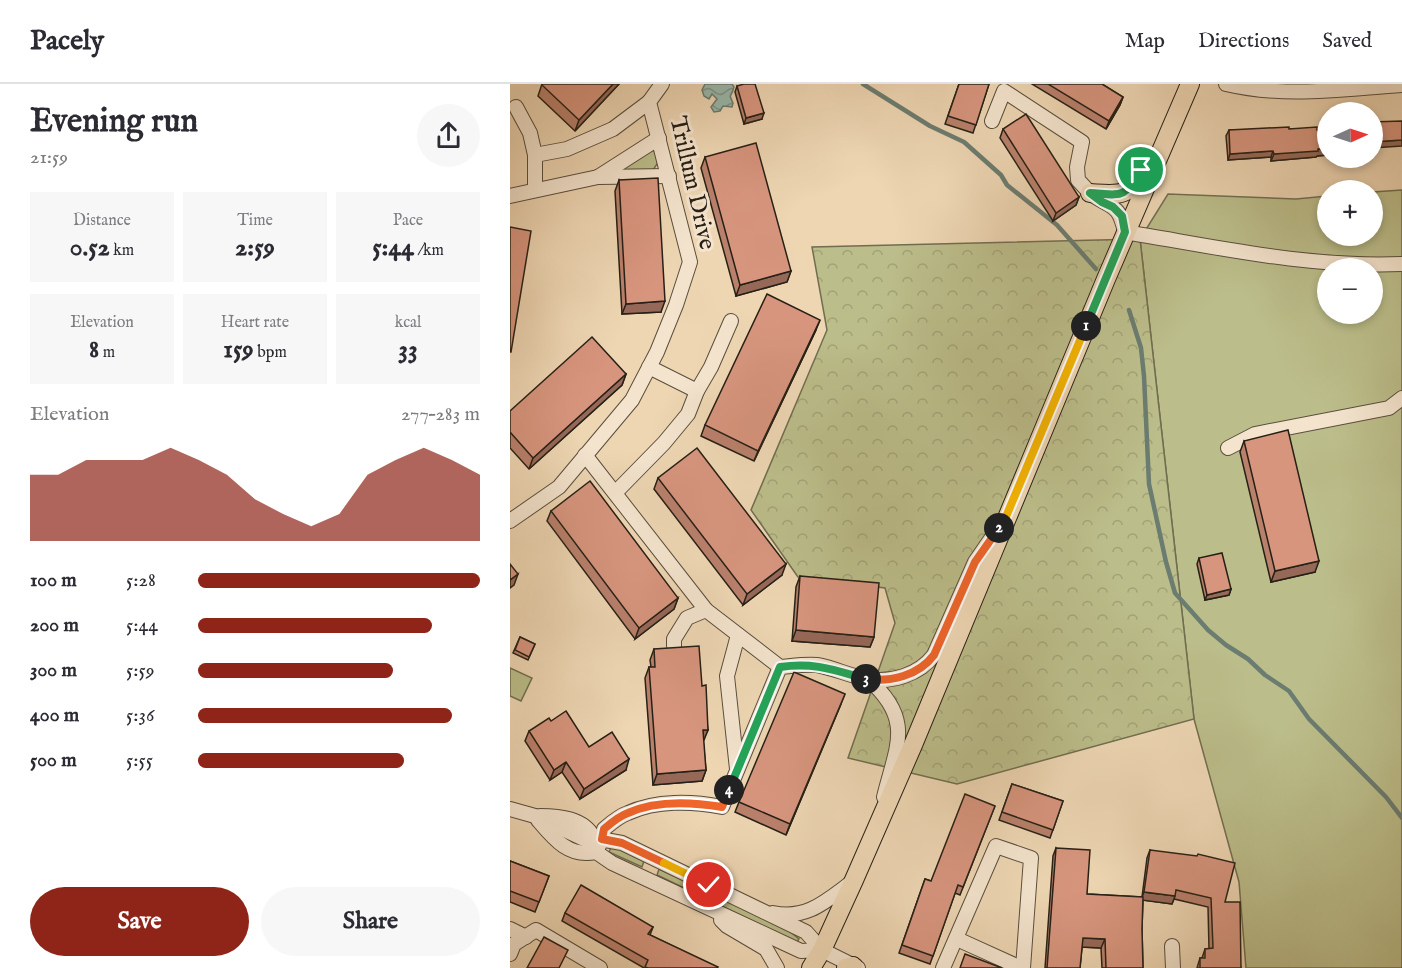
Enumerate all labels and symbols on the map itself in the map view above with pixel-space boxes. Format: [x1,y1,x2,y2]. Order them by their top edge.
north arrow [1317,102,1383,168]
street label: Trillum Drive [662,113,722,253]
pin [1115,144,1166,195]
pin: 1 [1071,311,1101,341]
pin: 2 [984,513,1014,543]
pin: 3 [851,664,881,694]
pin: 4 [714,775,744,805]
pin [683,859,734,910]

